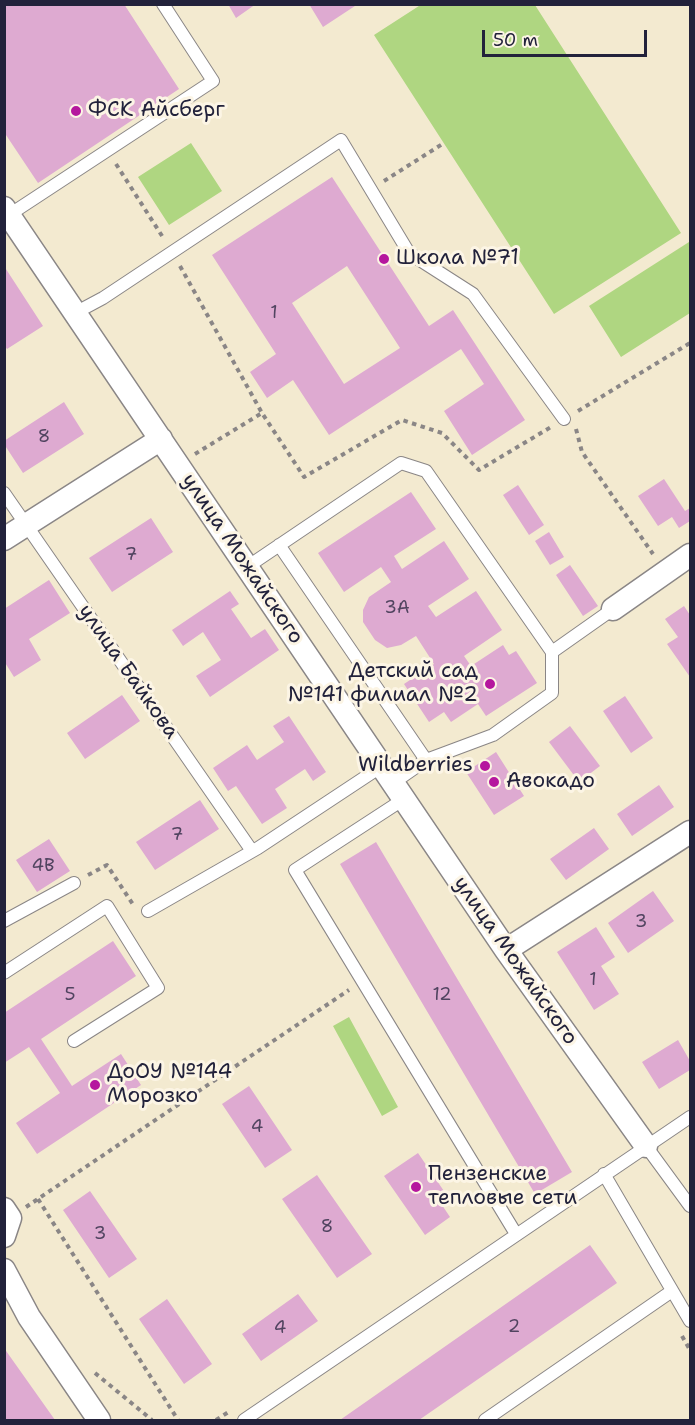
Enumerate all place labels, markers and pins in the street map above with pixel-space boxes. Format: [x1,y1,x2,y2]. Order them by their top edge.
place label: ФСК Айсберг [88,98,225,124]
marker: ФСК Айсберг [69,104,83,118]
place label: Школа №71 [396,246,519,272]
marker: Школа №71 [377,252,391,266]
place label: Детский сад №141 филиал №2 [288,659,478,709]
marker: Детский сад №141 филиал №2 [483,677,497,691]
place label: Wildberries [358,753,473,779]
marker: Wildberries [478,759,492,773]
place label: Авокадо [506,769,595,795]
marker: Авокадо [487,775,501,789]
place label: ДоОУ №144 Морозко [107,1060,232,1110]
marker: ДоОУ №144 Морозко [88,1078,102,1092]
place label: Пензенские тепловые сети [428,1162,577,1212]
marker: Пензенские тепловые сети [409,1180,423,1194]

